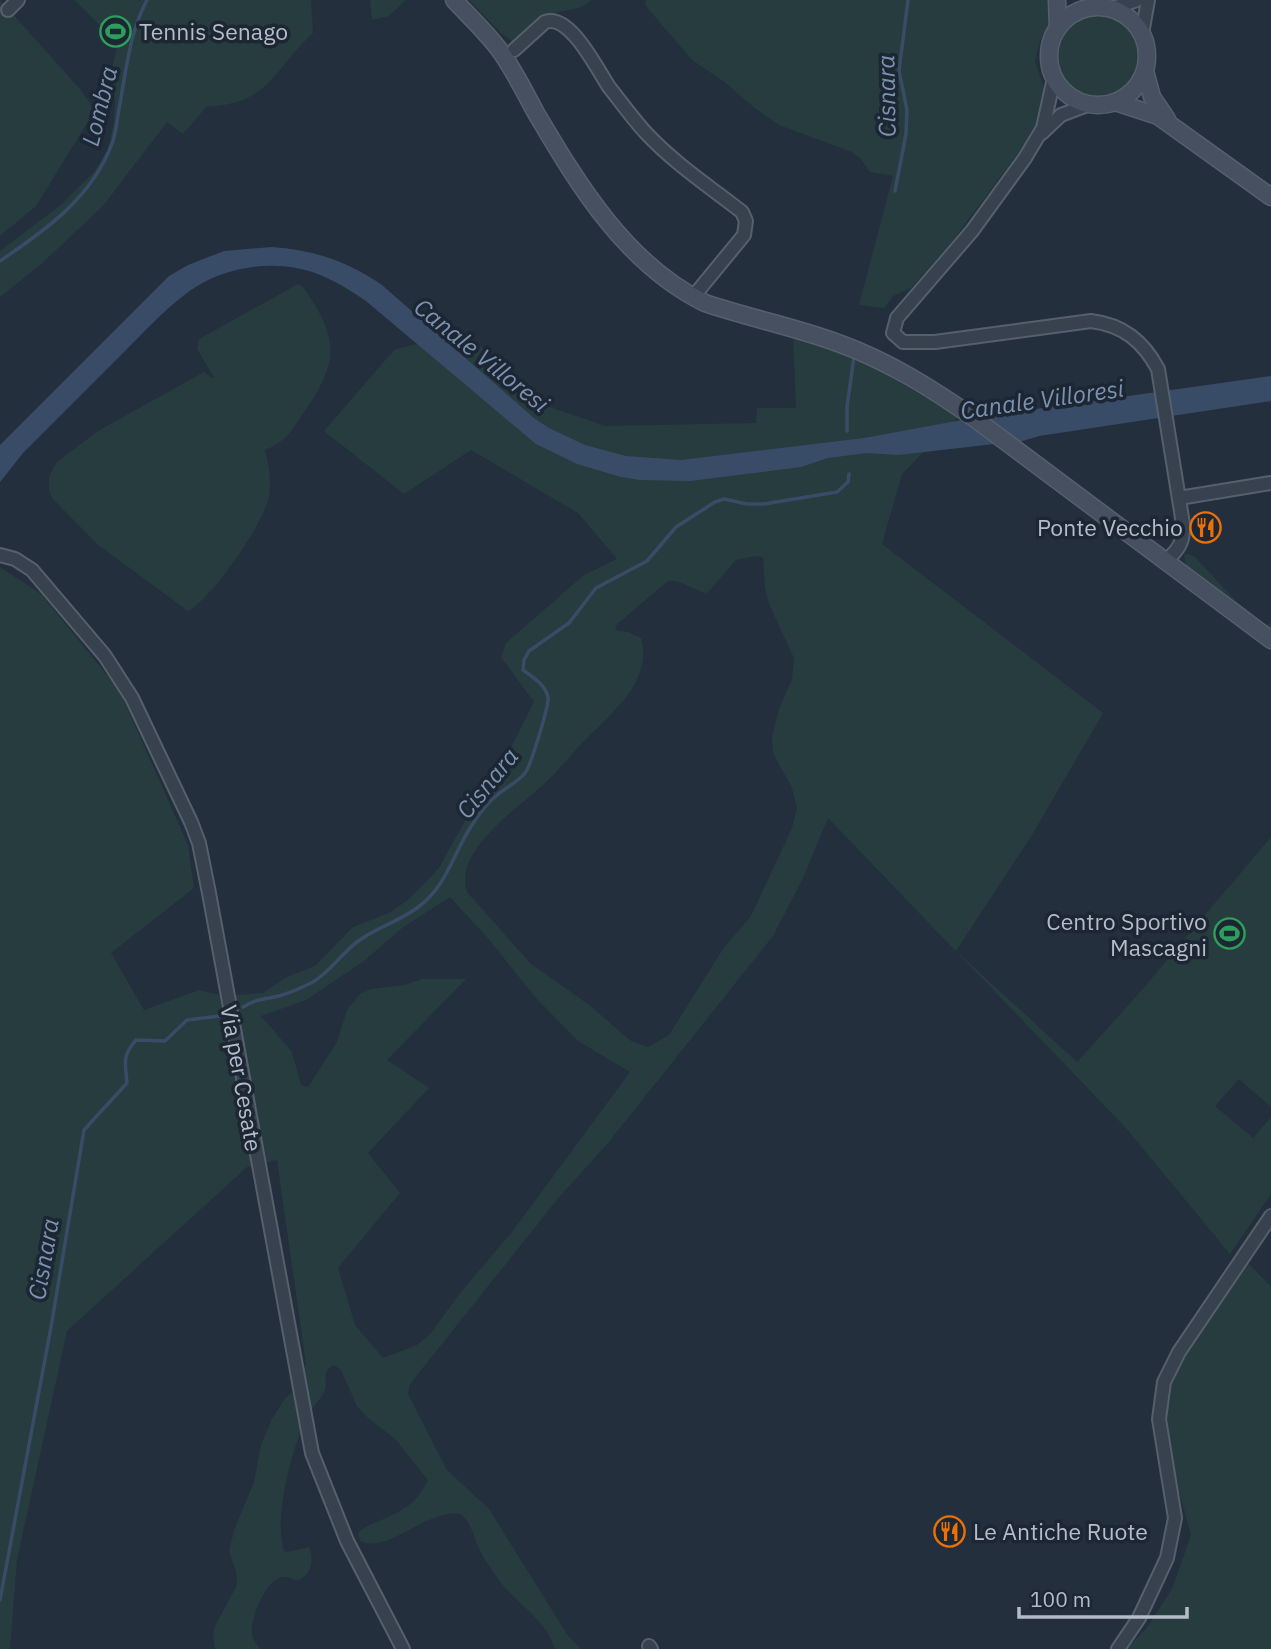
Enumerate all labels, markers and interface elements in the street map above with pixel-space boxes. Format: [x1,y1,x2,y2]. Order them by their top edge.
sports icon: Tennis Senago [99,14,133,48]
place label: Tennis Senago [139,16,288,46]
water label: Cisnara [869,55,903,137]
water label: Lombra [74,63,124,149]
water label: Canale Villoresi [408,291,557,420]
water label: Canale Villoresi [958,372,1126,426]
restaurant icon: Ponte Vecchio [1189,510,1223,544]
place label: Ponte Vecchio [1037,512,1183,542]
water label: Cisnara [449,741,525,825]
place label: Centro Sportivo Mascagni [1046,906,1207,962]
sports icon: Centro Sportivo Mascagni [1213,917,1247,951]
street label: Via per Cesate [214,1002,270,1154]
water label: Cisnara [20,1216,66,1302]
restaurant icon: Le Antiche Ruote [933,1514,967,1548]
place label: Le Antiche Ruote [973,1516,1148,1546]
scale bar [1019,1576,1187,1620]
text: 100 m [1030,1585,1091,1613]

